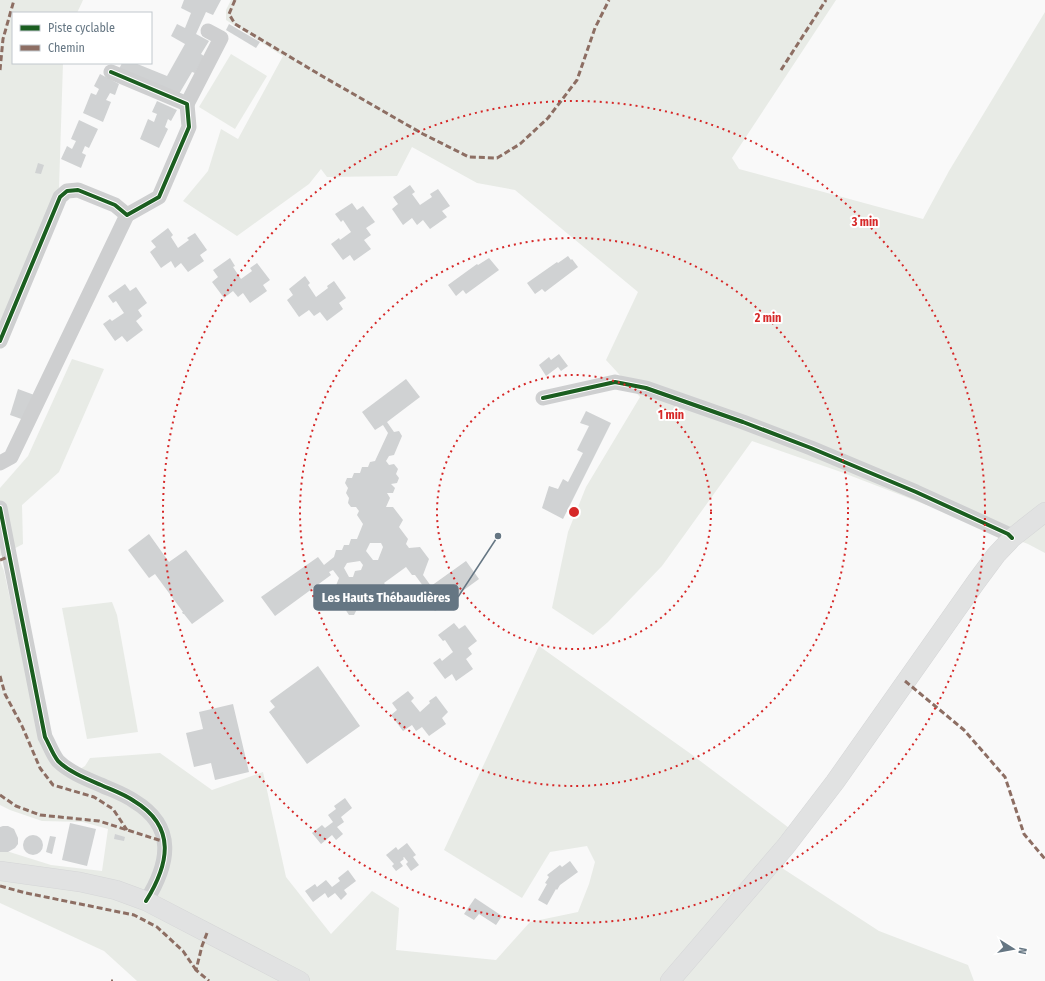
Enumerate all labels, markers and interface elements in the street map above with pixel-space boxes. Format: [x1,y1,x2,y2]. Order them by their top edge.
legend [12,12,152,64]
text: Piste cyclable [48,21,115,35]
text: Chemin [48,41,85,55]
text: 3 min [851,215,878,229]
text: 2 min [754,311,781,325]
text: 1 min [658,408,684,422]
centre of rings [567,505,581,519]
callout: Les Hauts Thébaudières [314,585,458,610]
text: Les Hauts Thébaudières [322,590,451,605]
north arrow [993,929,1033,969]
text: N [1015,946,1029,955]

